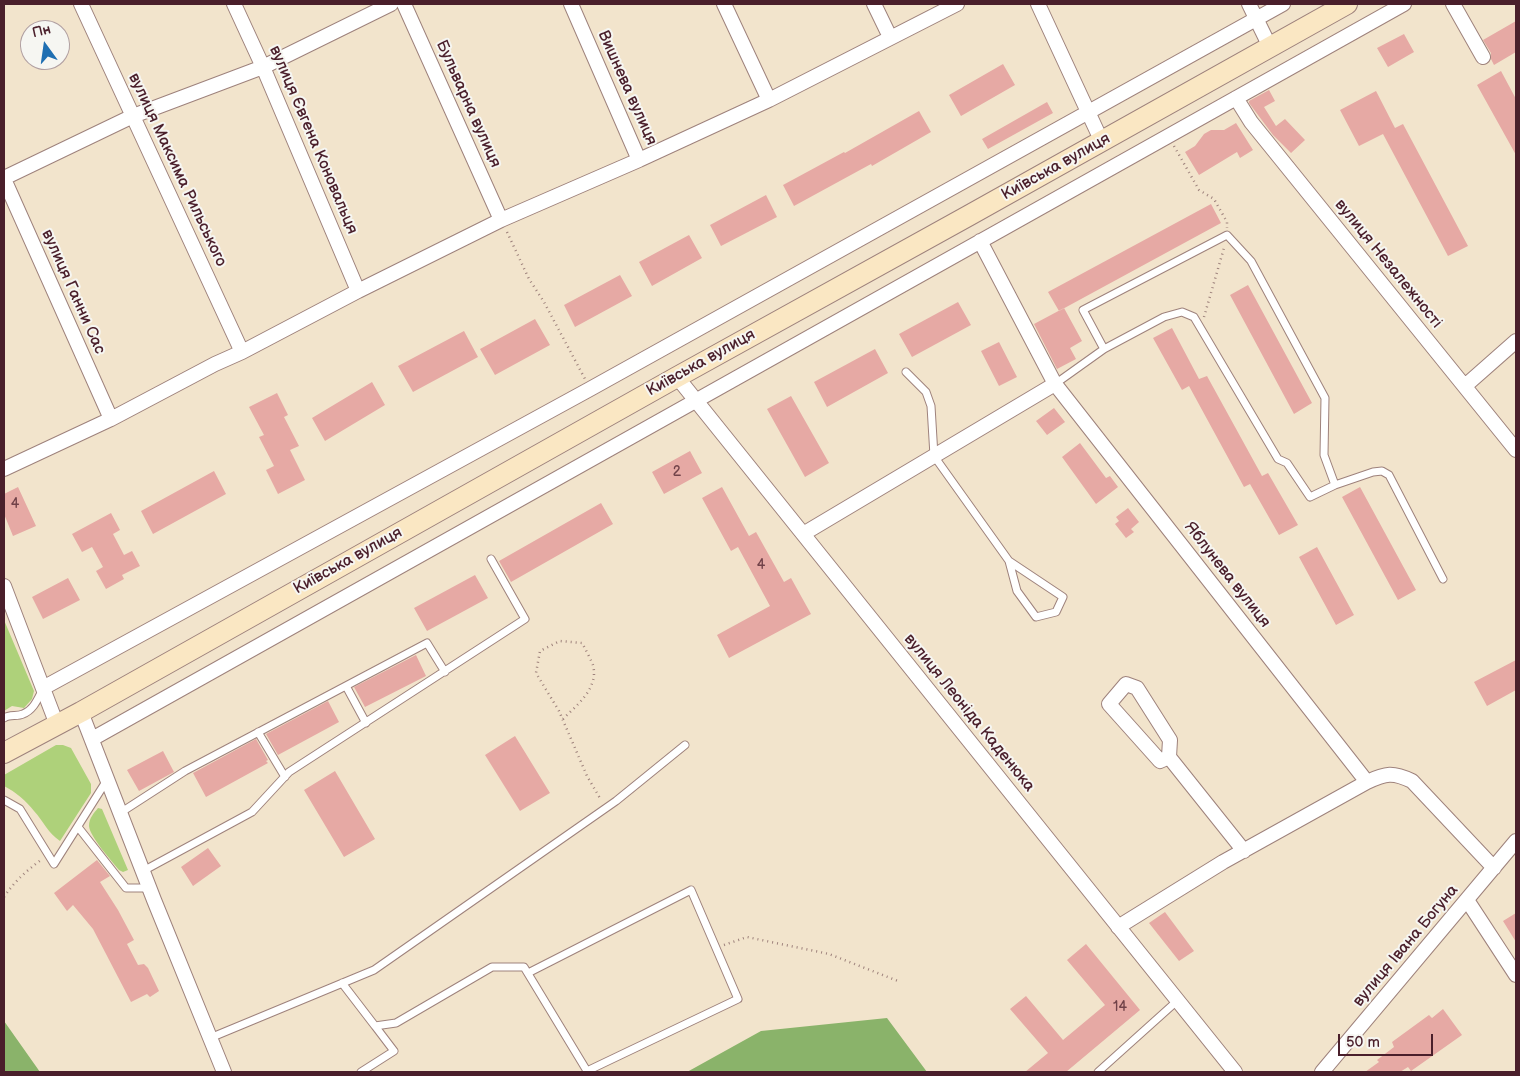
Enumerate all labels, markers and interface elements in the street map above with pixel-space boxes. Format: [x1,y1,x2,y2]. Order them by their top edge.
north arrow [20,20,70,70]
text: Пн [30,20,53,41]
street label: Вишнева вулиця [593,28,661,148]
street label: Бульварна вулиця [431,37,505,171]
street label: вулиця Євгена Коновальця [265,43,361,237]
street label: вулиця Максима Рильського [124,70,230,270]
street label: Київська вулиця [998,129,1114,205]
street label: вулиця Незалежності [1330,196,1446,332]
street label: вулиця Ганни Сас [37,227,109,357]
street label: Київська вулиця [643,325,759,401]
house number: 2 [673,464,681,480]
house number: 4 [11,496,19,512]
street label: Яблунева вулиця [1180,518,1274,632]
street label: Київська вулиця [290,523,406,599]
house number: 4 [757,557,765,573]
street label: вулиця Леоніда Каденюка [899,630,1039,796]
street label: вулиця Івана Богуна [1349,881,1463,1011]
house number: 14 [1113,999,1127,1015]
scale bar [1340,1024,1435,1056]
text: 50 m [1346,1033,1380,1052]

